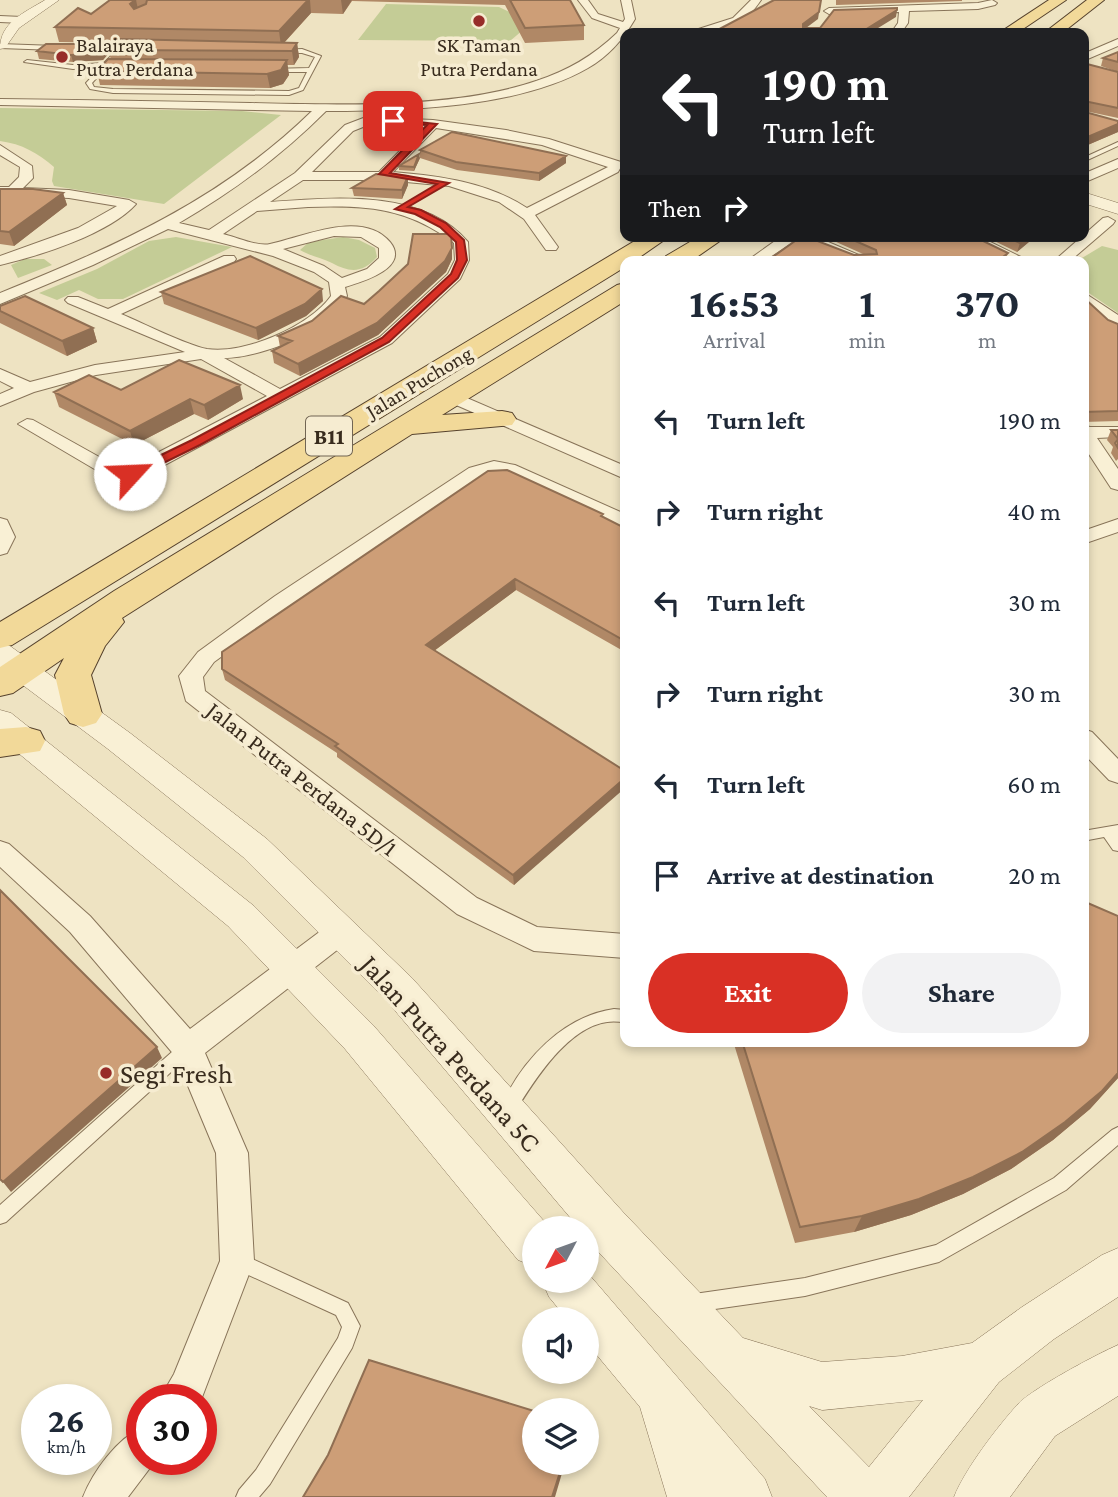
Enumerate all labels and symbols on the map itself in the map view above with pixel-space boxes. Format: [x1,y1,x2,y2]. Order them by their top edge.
marker: SK Taman Putra Perdana [471,13,487,29]
place label: Balairaya Putra Perdana [76,33,194,81]
place label: SK Taman Putra Perdana [420,33,538,81]
marker: Balairaya Putra Perdana [54,49,70,65]
pin [363,91,423,151]
street label: Jalan Puchong [360,341,477,424]
road number: B11 [306,416,352,456]
position arrow [93,437,167,511]
street label: Jalan Putra Perdana 5D/1 [200,695,403,861]
street label: Jalan Putra Perdana 5C [352,947,547,1158]
place label: Segi Fresh [120,1058,233,1089]
marker: Segi Fresh [98,1065,114,1081]
north arrow [522,1216,598,1293]
speed limit sign: 30 [126,1384,217,1475]

